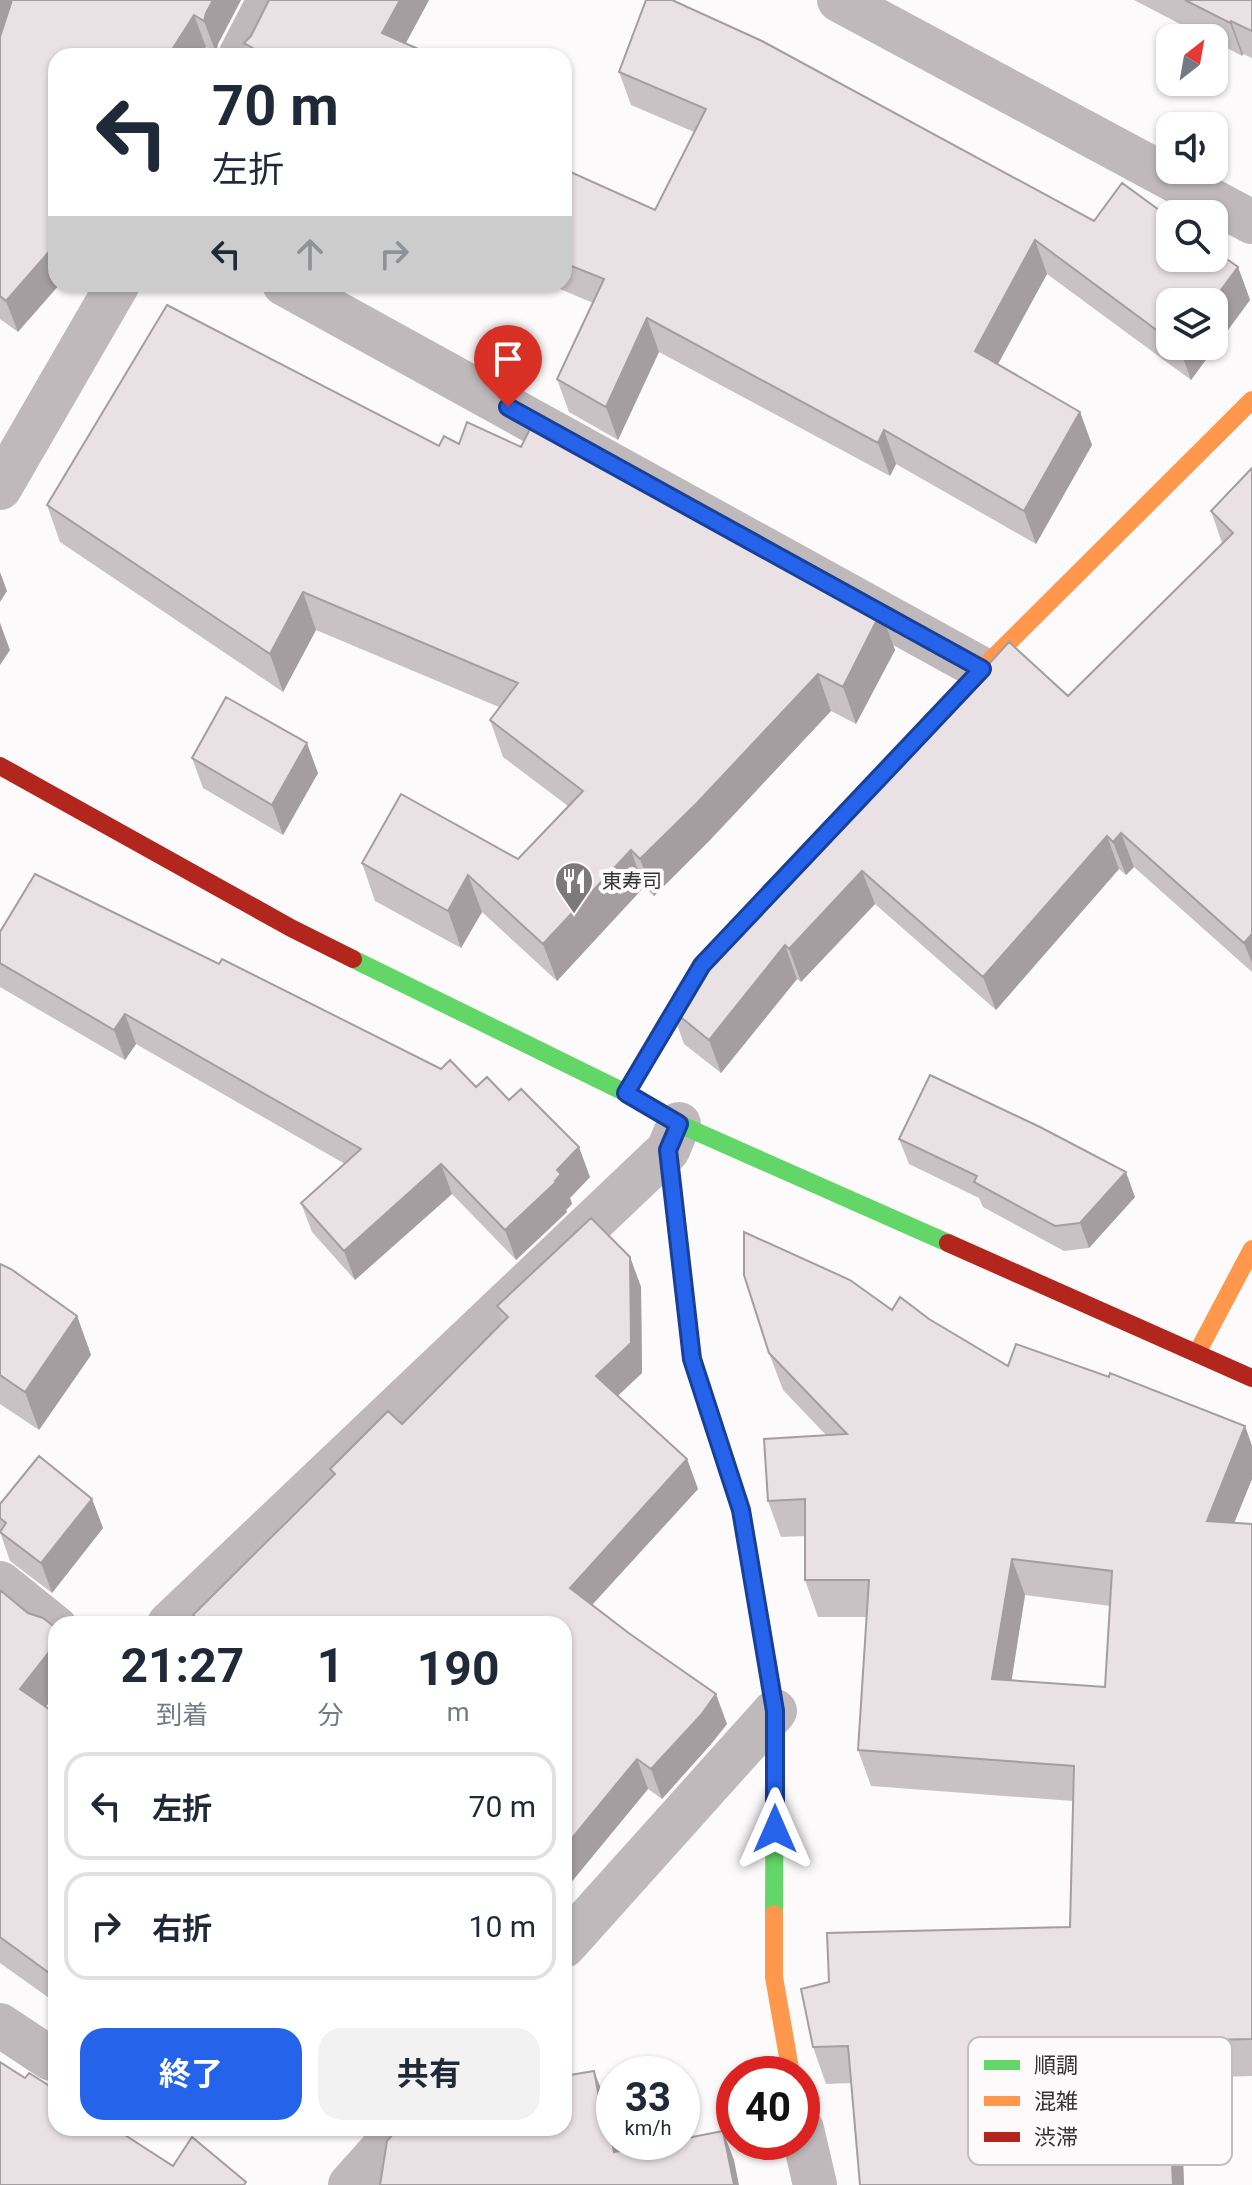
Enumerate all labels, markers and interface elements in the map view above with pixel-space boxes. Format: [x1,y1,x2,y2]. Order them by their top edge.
north arrow [1156,24,1228,96]
map controls [1156,24,1228,360]
text: 70 m [212,73,339,139]
icon: left [80,80,184,184]
button: sound [1156,112,1228,184]
text: 左折 [212,149,284,191]
button: search [1156,200,1228,272]
icon: left [204,232,248,276]
icon: ahead [288,232,332,276]
icon: right [372,232,416,276]
button: layers [1156,288,1228,360]
pin [474,325,542,407]
icon: arrive [486,337,530,381]
restaurant icon: 東寿司 [553,860,595,915]
place label: 東寿司 [602,869,662,893]
text: 21:27 [121,1637,244,1694]
text: 1 [317,1637,344,1694]
text: 190 [417,1640,499,1697]
text: m [447,1697,470,1727]
text: 到着 [156,1700,208,1730]
text: 分 [318,1700,344,1730]
icon: left [84,1784,128,1828]
position arrow [733,1787,817,1871]
text: 70 m [469,1789,536,1824]
text: 左折 [152,1791,212,1826]
icon: right [84,1904,128,1948]
text: 10 m [469,1909,536,1944]
text: 右折 [152,1911,212,1946]
button: 終了 [80,2028,302,2120]
button: 共有 [318,2028,540,2120]
legend [968,2037,1232,2165]
text: 順調 [1034,2053,1078,2078]
speed limit sign: 40 [716,2056,820,2160]
text: 33 [625,2074,671,2121]
text: 混雑 [1034,2089,1078,2114]
text: km/h [625,2116,671,2140]
text: 渋滞 [1034,2125,1078,2150]

